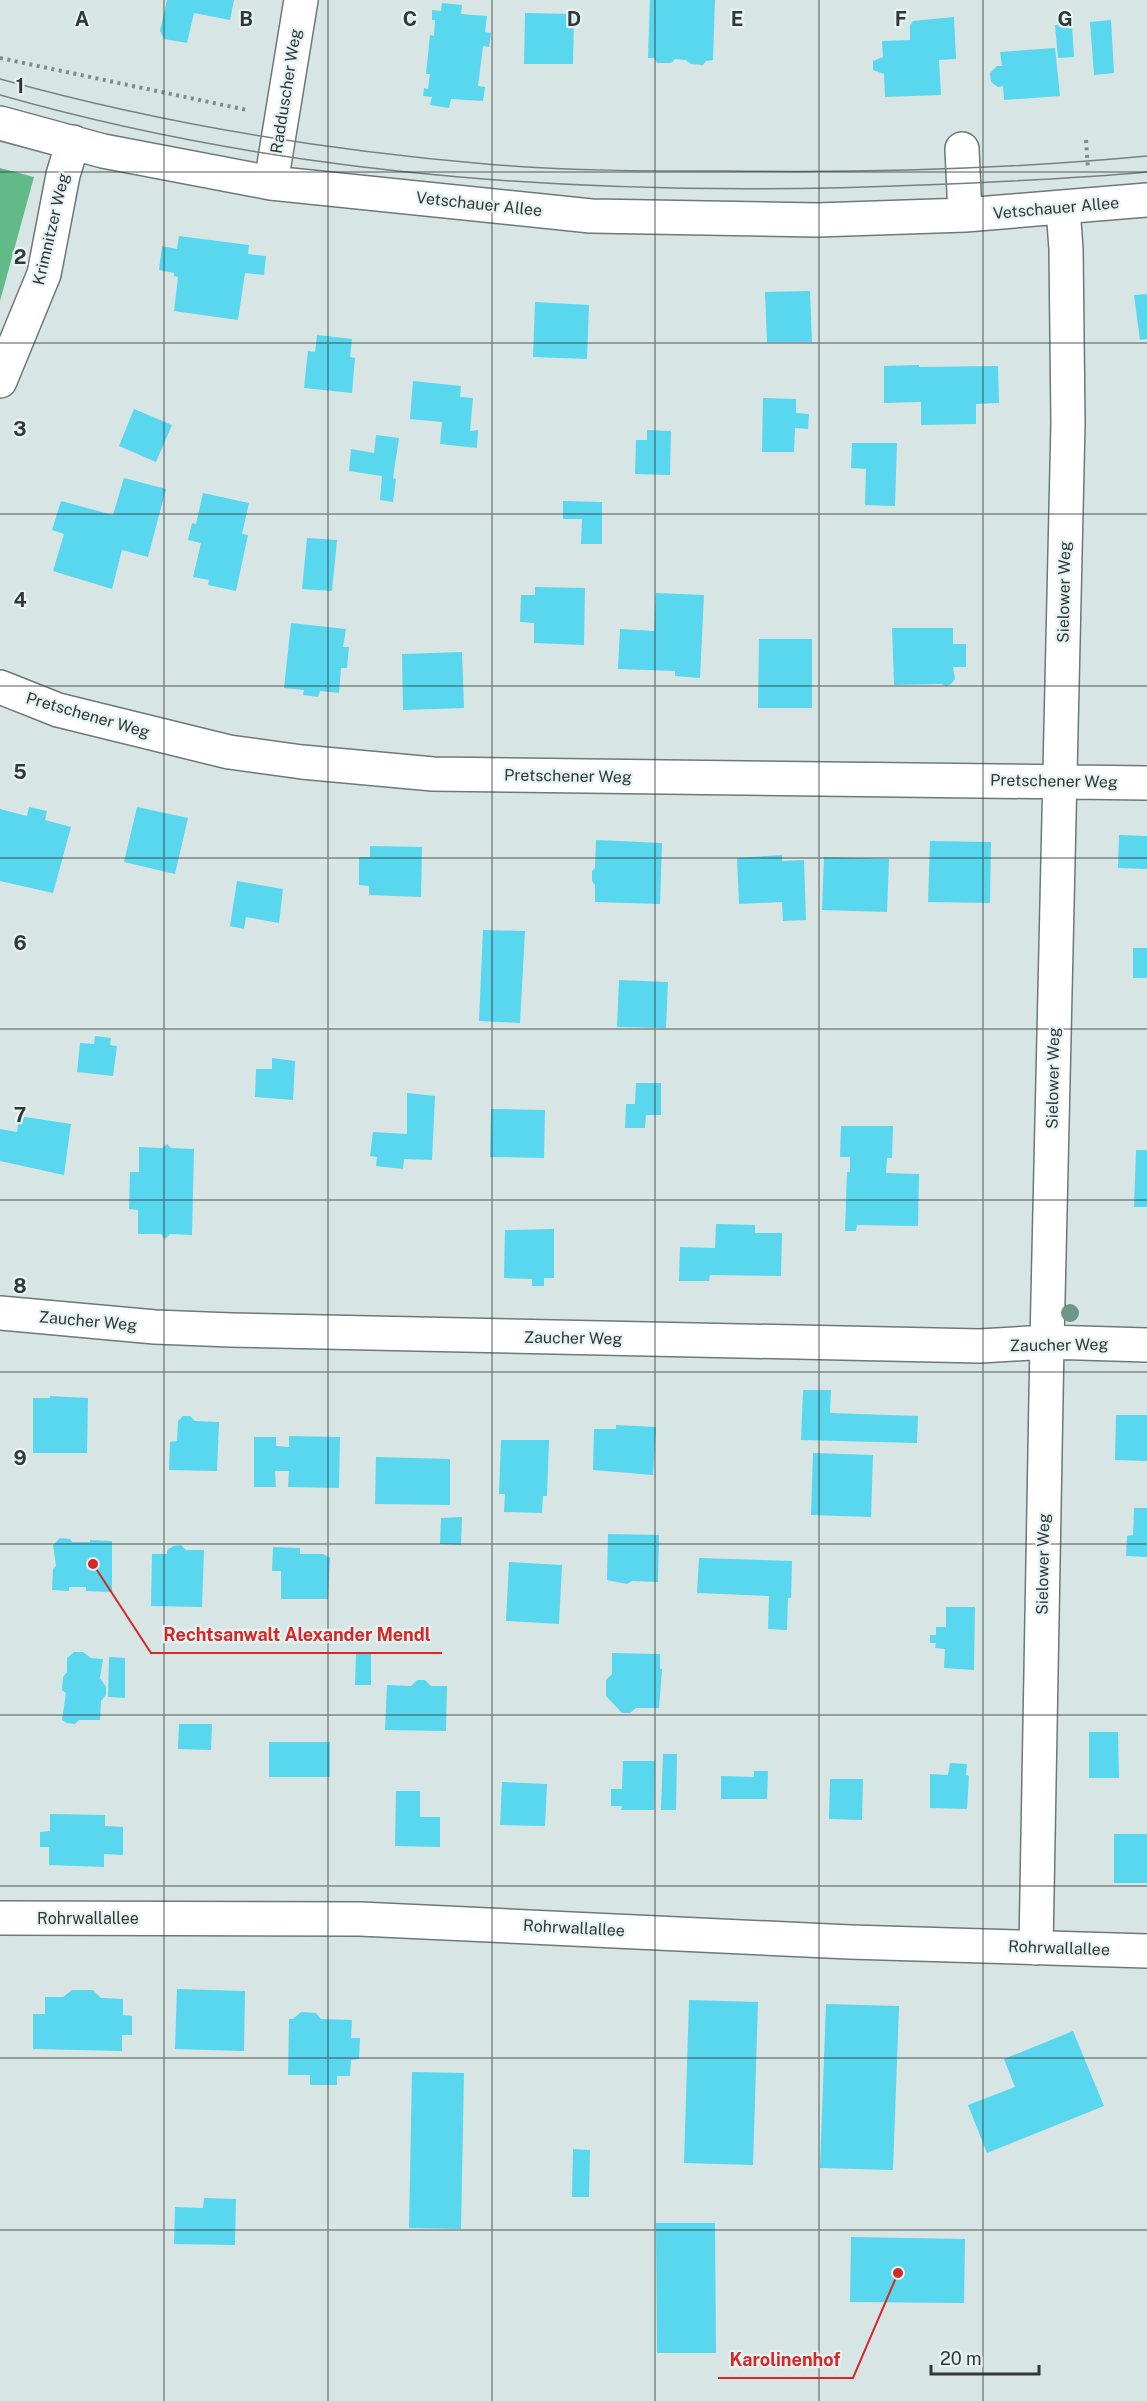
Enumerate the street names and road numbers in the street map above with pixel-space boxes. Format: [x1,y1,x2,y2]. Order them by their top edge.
street label: Radduscher Weg [267,27,305,155]
street label: Krimnitzer Weg [29,171,73,287]
street label: Vetschauer Allee [415,188,543,220]
street label: Vetschauer Allee [992,193,1120,223]
street label: Sielower Weg [1054,541,1074,643]
street label: Pretschener Weg [24,688,152,742]
street label: Pretschener Weg [504,765,632,787]
street label: Pretschener Weg [990,770,1118,792]
street label: Sielower Weg [1043,1027,1063,1129]
street label: Zaucher Weg [38,1307,138,1335]
street label: Zaucher Weg [524,1328,622,1348]
street label: Zaucher Weg [1010,1335,1108,1355]
street label: Sielower Weg [1033,1513,1053,1615]
street label: Rohrwallallee [37,1909,139,1928]
street label: Rohrwallallee [523,1916,625,1940]
street label: Rohrwallallee [1008,1937,1110,1959]

